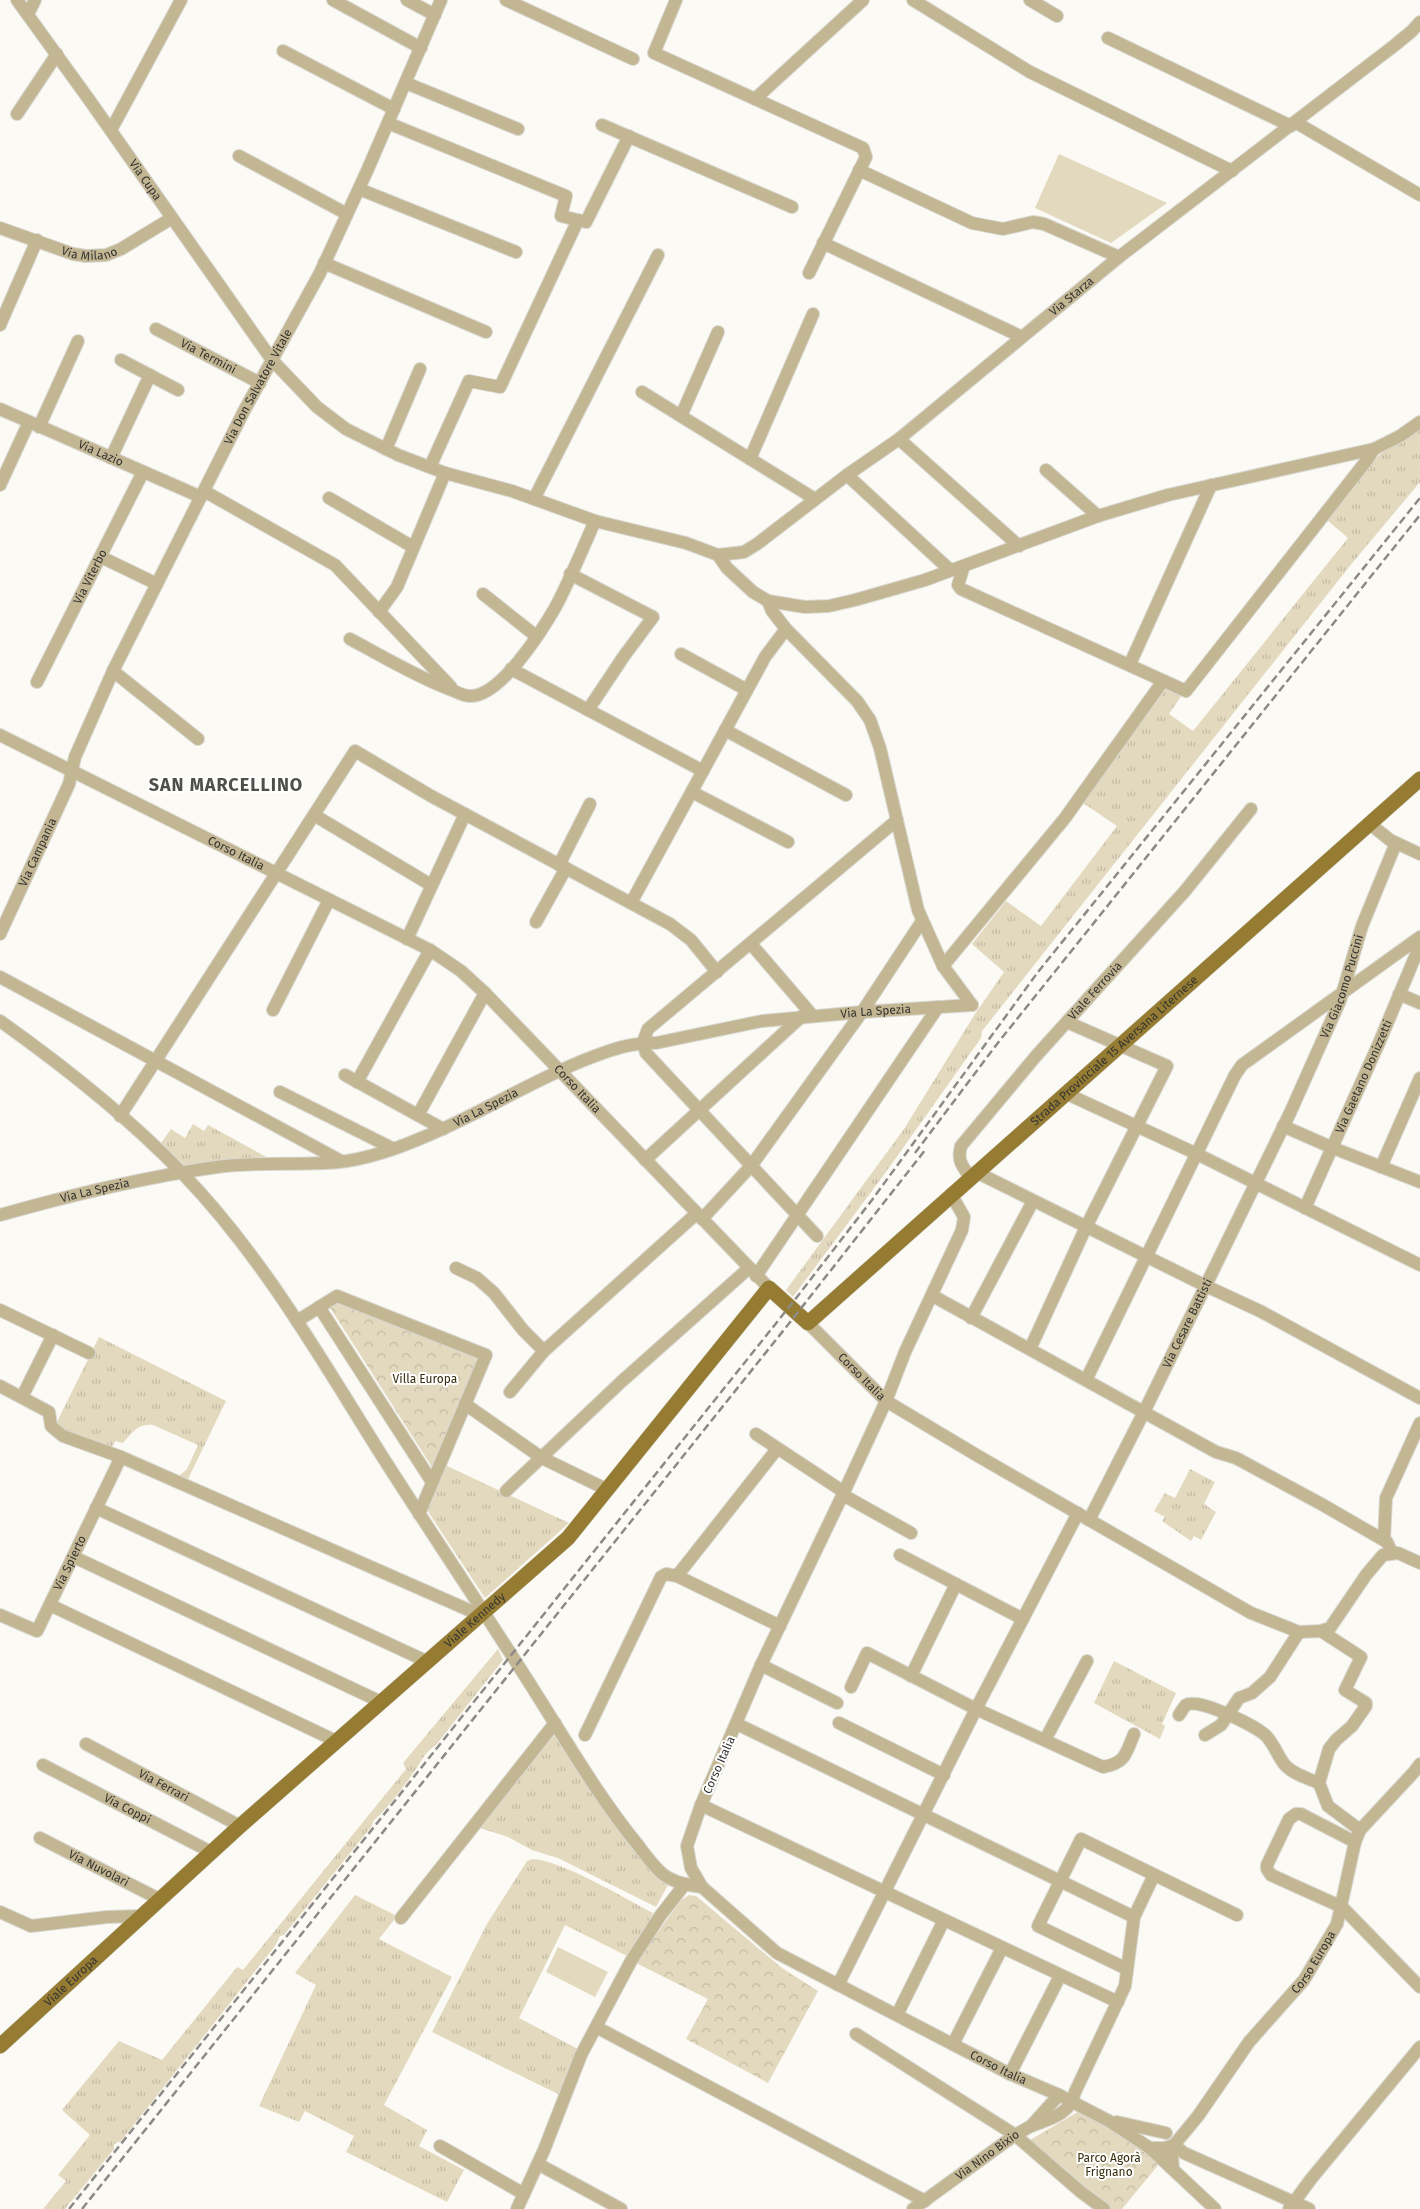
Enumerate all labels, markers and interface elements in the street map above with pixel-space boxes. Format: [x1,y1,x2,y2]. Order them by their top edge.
street label: Via Cupa [126,157,165,203]
street label: Via Milano [60,243,119,264]
street label: Via Starza [1047,274,1097,319]
street label: Via Don Salvatore Vitale [221,326,295,447]
street label: Via Termini [178,336,239,376]
street label: Via Lazio [76,437,125,469]
street label: Via Viterbo [71,547,110,606]
district label: SAN MARCELLINO [149,774,303,796]
street label: Via Campania [16,816,59,889]
street label: Corso Italia [206,833,267,873]
street label: Via Giacomo Puccini [1317,933,1366,1040]
street label: Viale Ferrovia [1065,959,1125,1023]
street label: Strada Provinciale 15 Aversana Liternese [1028,973,1201,1129]
street label: Via La Spezia [840,1002,911,1021]
street label: Via Gaetano Donizzetti [1332,1018,1395,1135]
street label: Corso Italia [551,1062,604,1116]
street label: Via La Spezia [451,1085,521,1130]
street label: Via La Spezia [59,1176,131,1205]
street label: Via Cesare Battisti [1160,1276,1215,1370]
street label: Corso Italia [835,1350,888,1403]
park label: Villa Europa [393,1372,457,1386]
street label: Via Spierto [51,1533,89,1593]
street label: Viale Kennedy [441,1589,508,1650]
street label: Corso Italia [700,1734,738,1796]
street label: Via Ferrari [136,1766,191,1805]
street label: Via Coppi [102,1791,153,1827]
street label: Via Nuvolari [66,1847,131,1889]
street label: Corso Europa [1288,1928,1338,1996]
street label: Viale Europa [41,1953,100,2009]
street label: Corso Italia [968,2048,1029,2087]
street label: Via Nino Bixio [953,2127,1022,2183]
park label: Parco Agorà Frignano [1077,2151,1141,2179]

